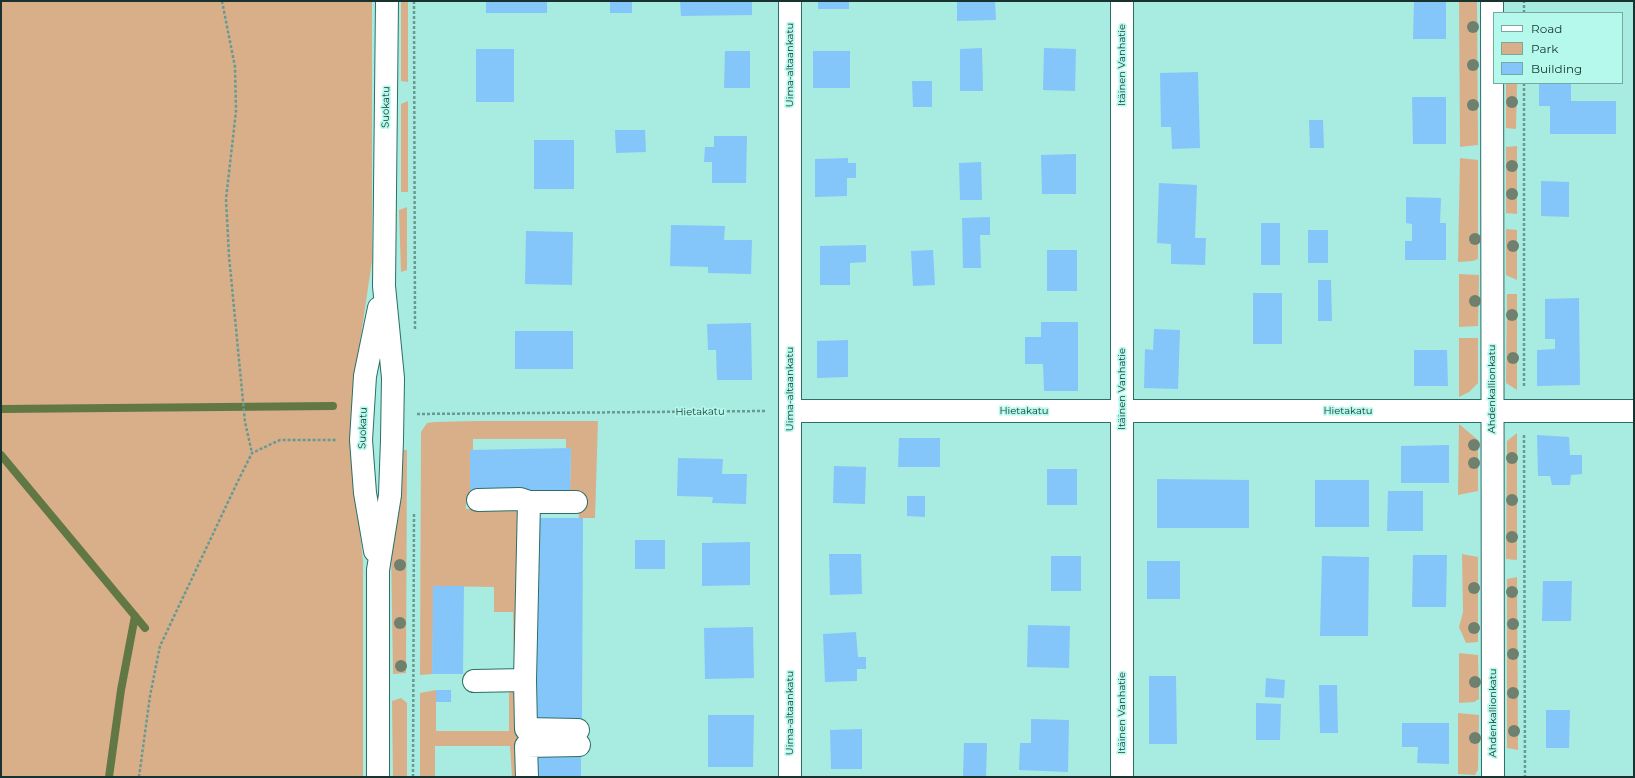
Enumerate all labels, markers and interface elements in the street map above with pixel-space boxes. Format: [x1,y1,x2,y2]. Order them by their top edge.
legend [1493,12,1623,84]
text: Road [1531,21,1562,36]
street label: Uima-altaankatu [784,23,796,107]
street label: Itäinen Vanhatie [1116,24,1128,106]
text: Park [1531,41,1558,56]
text: Building [1531,61,1582,76]
street label: Suokatu [380,86,392,128]
street label: Ahdenkallionkatu [1486,345,1498,433]
street label: Uima-altaankatu [784,347,796,431]
street label: Itäinen Vanhatie [1116,348,1128,430]
street label: Hietakatu [999,405,1049,417]
street label: Hietakatu [1323,405,1373,417]
street label: Hietakatu [675,406,725,418]
street label: Suokatu [356,407,370,449]
street label: Ahdenkallionkatu [1487,669,1499,757]
street label: Uima-altaankatu [784,671,796,755]
street label: Itäinen Vanhatie [1116,672,1128,754]

